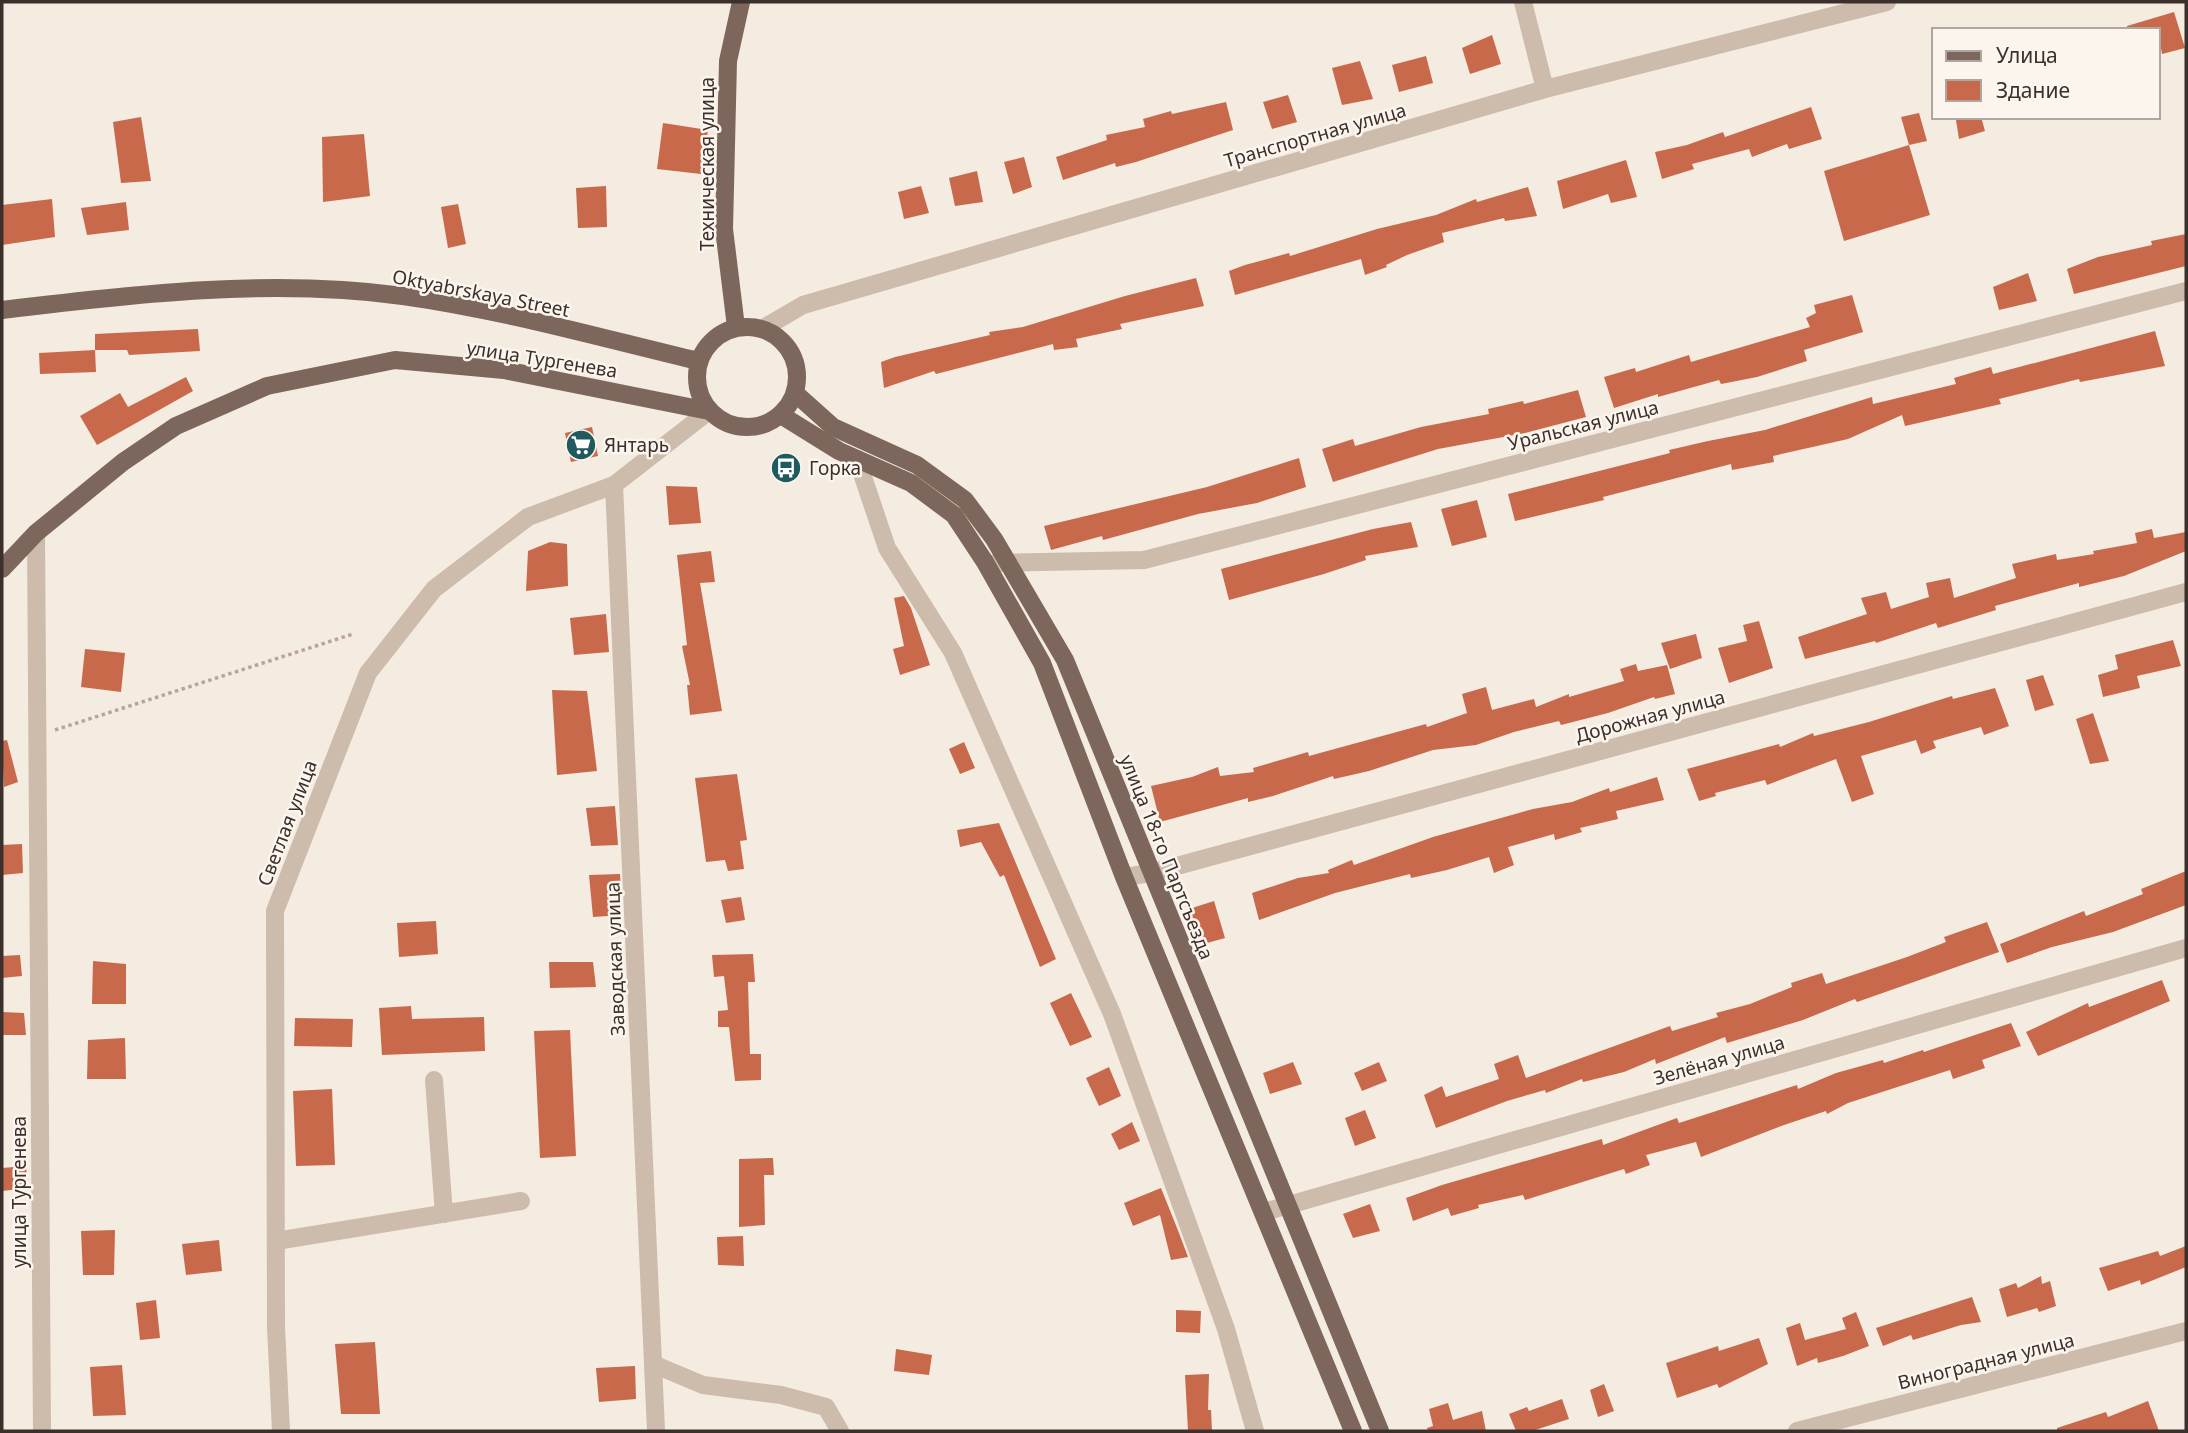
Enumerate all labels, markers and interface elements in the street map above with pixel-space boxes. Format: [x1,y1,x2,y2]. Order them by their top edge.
legend [1932,28,2160,119]
text: Улица [1996,41,2058,69]
text: Здание [1996,76,2070,104]
street label: Техническая улица [694,77,720,251]
street label: Транспортная улица [1221,97,1409,173]
street label: Oktyabrskaya Street [390,263,572,323]
street label: улица Тургенева [465,334,619,384]
street label: Уральская улица [1505,394,1661,456]
supermarket icon: Янтарь [564,428,598,462]
place label: Янтарь [604,432,669,458]
bus stop icon: Горка [769,451,803,485]
place label: Горка [809,455,861,481]
street label: Дорожная улица [1572,684,1728,748]
street label: улица 18-го Партсъезда [1114,751,1220,963]
street label: Светлая улица [251,756,323,890]
street label: Заводская улица [599,881,631,1037]
street label: Зелёная улица [1651,1029,1787,1091]
street label: улица Тургенева [6,1116,32,1268]
street label: Виноградная улица [1895,1326,2077,1396]

